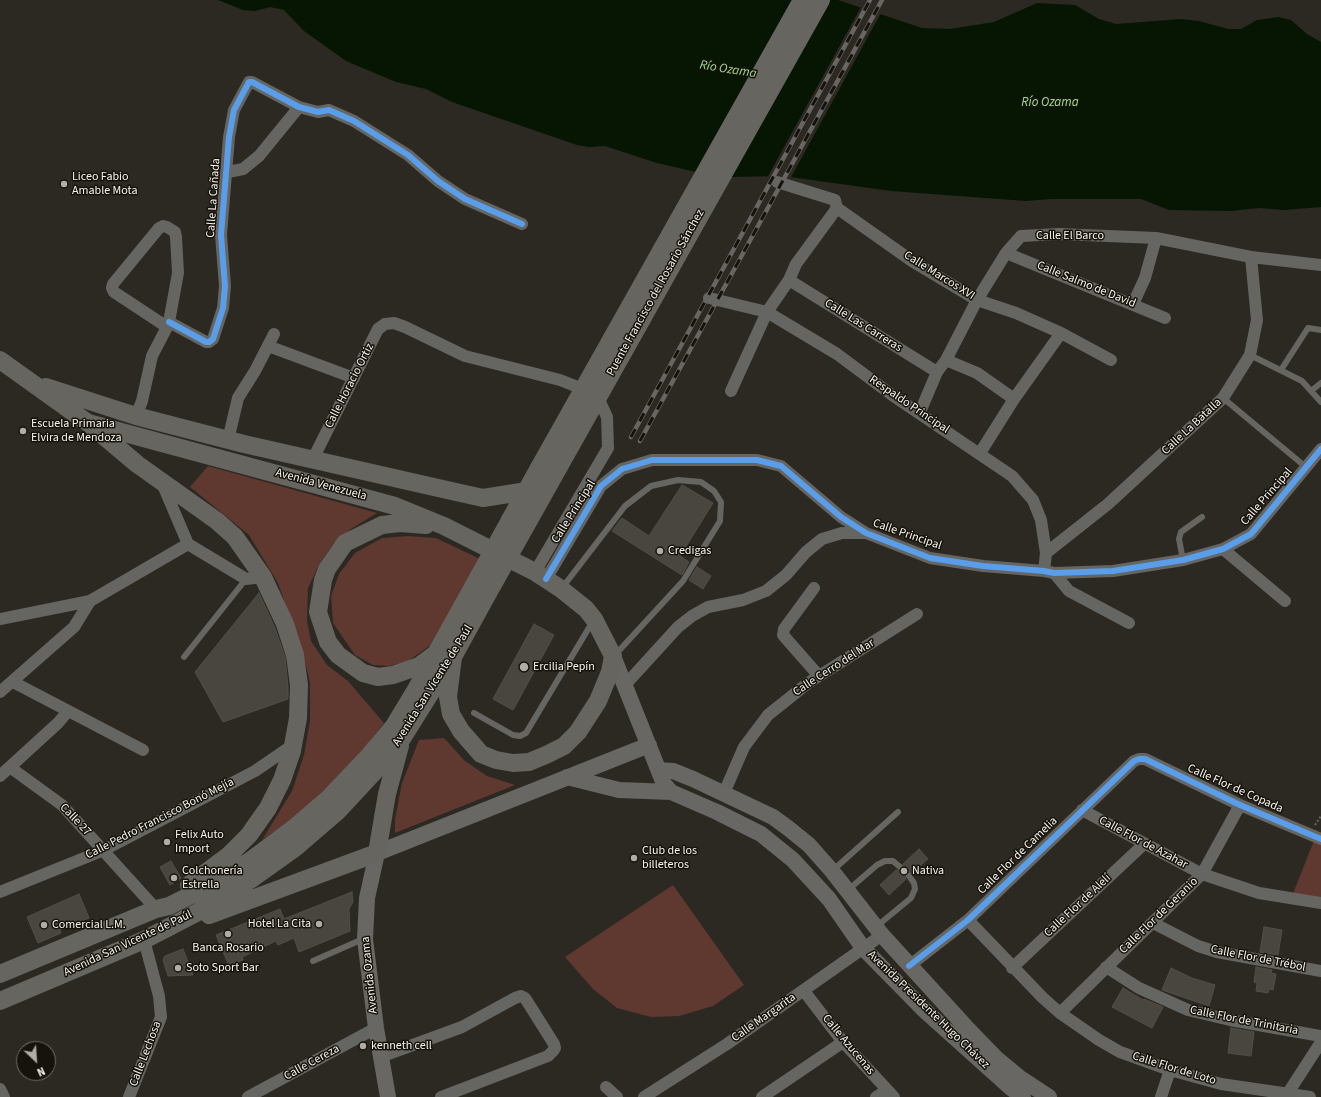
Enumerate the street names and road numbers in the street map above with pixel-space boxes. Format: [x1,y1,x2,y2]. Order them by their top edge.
street label: Calle La Cañada [204,158,224,238]
street label: Puente Francisco del Rosario Sánchez [604,207,708,379]
street label: Calle El Barco [1036,229,1104,243]
street label: Calle Marcos XVI [901,248,977,304]
street label: Calle Salmo de David [1034,259,1138,311]
street label: Calle Las Carreras [822,296,904,356]
street label: Calle Horacio Ortiz [322,341,378,431]
street label: Respaldo Principal [866,373,952,437]
street label: Calle La Batalla [1159,396,1225,458]
street label: Calle Principal [1238,465,1296,529]
street label: Avenida Venezuela [274,466,368,504]
street label: Calle Principal [549,478,599,546]
street label: Calle Principal [871,516,943,554]
street label: Avenida San Vicente de Paúl [390,623,476,749]
street label: Calle Cerro del Mar [791,636,877,700]
street label: Calle Flor de Copada [1185,761,1285,817]
street label: Calle Pedro Francisco Bonó Mejía [83,775,237,863]
street label: Calle 27 [56,801,94,839]
street label: Calle Flor de Camelia [975,814,1061,898]
street label: Calle Flor de Azahar [1096,814,1190,872]
street label: Calle Flor de Alelí [1042,871,1114,941]
street label: Calle Flor de Geranio [1117,875,1201,957]
street label: Avenida San Vicente de Paúl [62,908,194,980]
street label: Avenida Ozama [359,936,381,1014]
street label: Calle Flor de Trébol [1209,943,1307,975]
street label: Avenida Presidente Hugo Chávez [864,948,992,1072]
street label: Calle Margarita [729,991,799,1045]
street label: Calle Flor de Trinitaria [1189,1003,1299,1039]
street label: Calle Azucenas [819,1012,877,1078]
street label: Calle Lechosa [127,1019,165,1089]
street label: Calle Cereza [282,1042,342,1084]
street label: Calle Flor de Loto [1130,1049,1218,1089]

